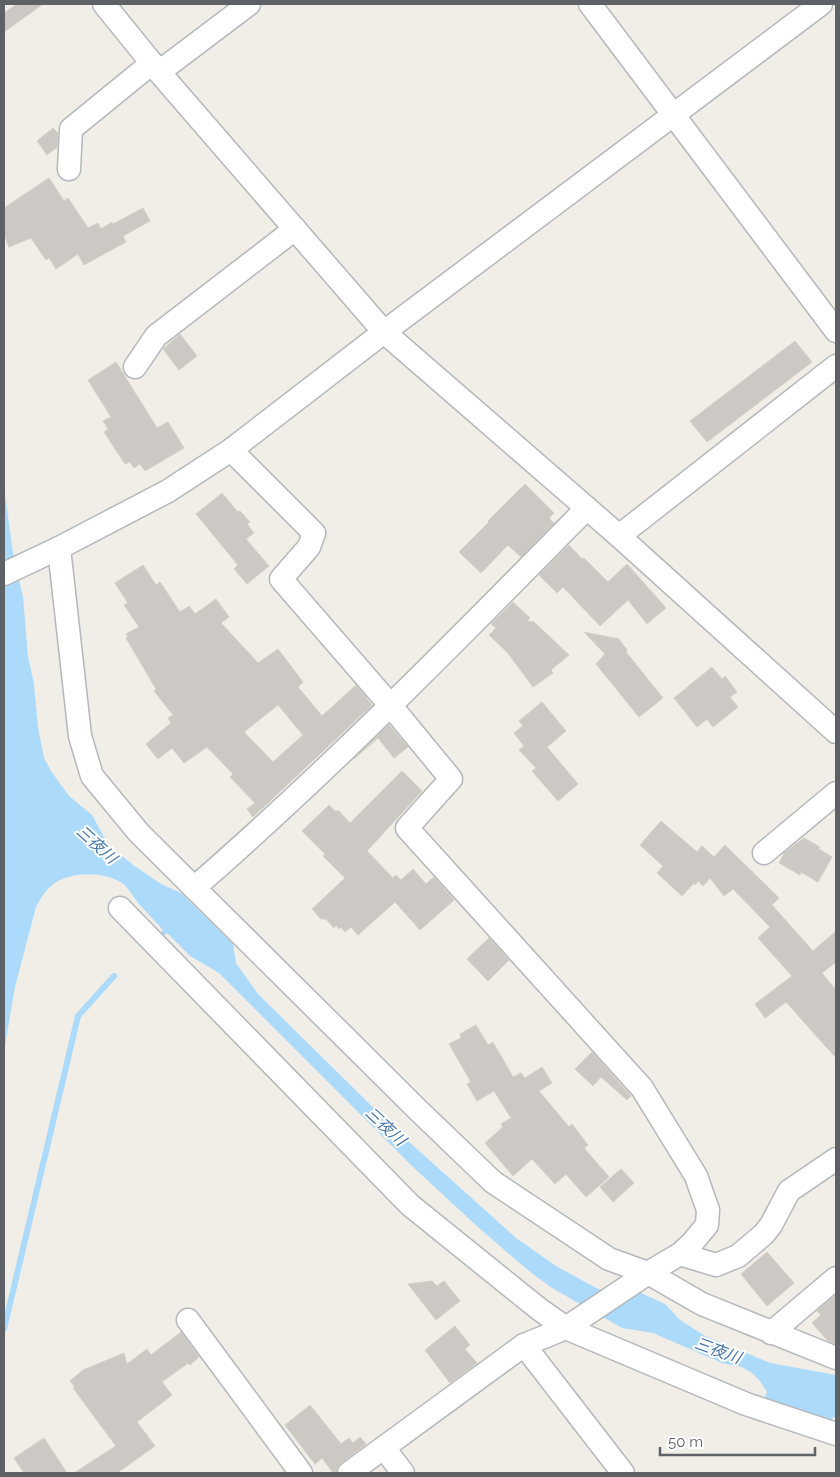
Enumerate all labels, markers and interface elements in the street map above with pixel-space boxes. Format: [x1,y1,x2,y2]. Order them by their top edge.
water label: 三夜川 [72,821,122,869]
water label: 三夜川 [362,1103,411,1151]
water label: 三夜川 [692,1333,746,1368]
scale bar [660,1424,815,1456]
text: 50 m [668,1433,703,1451]

